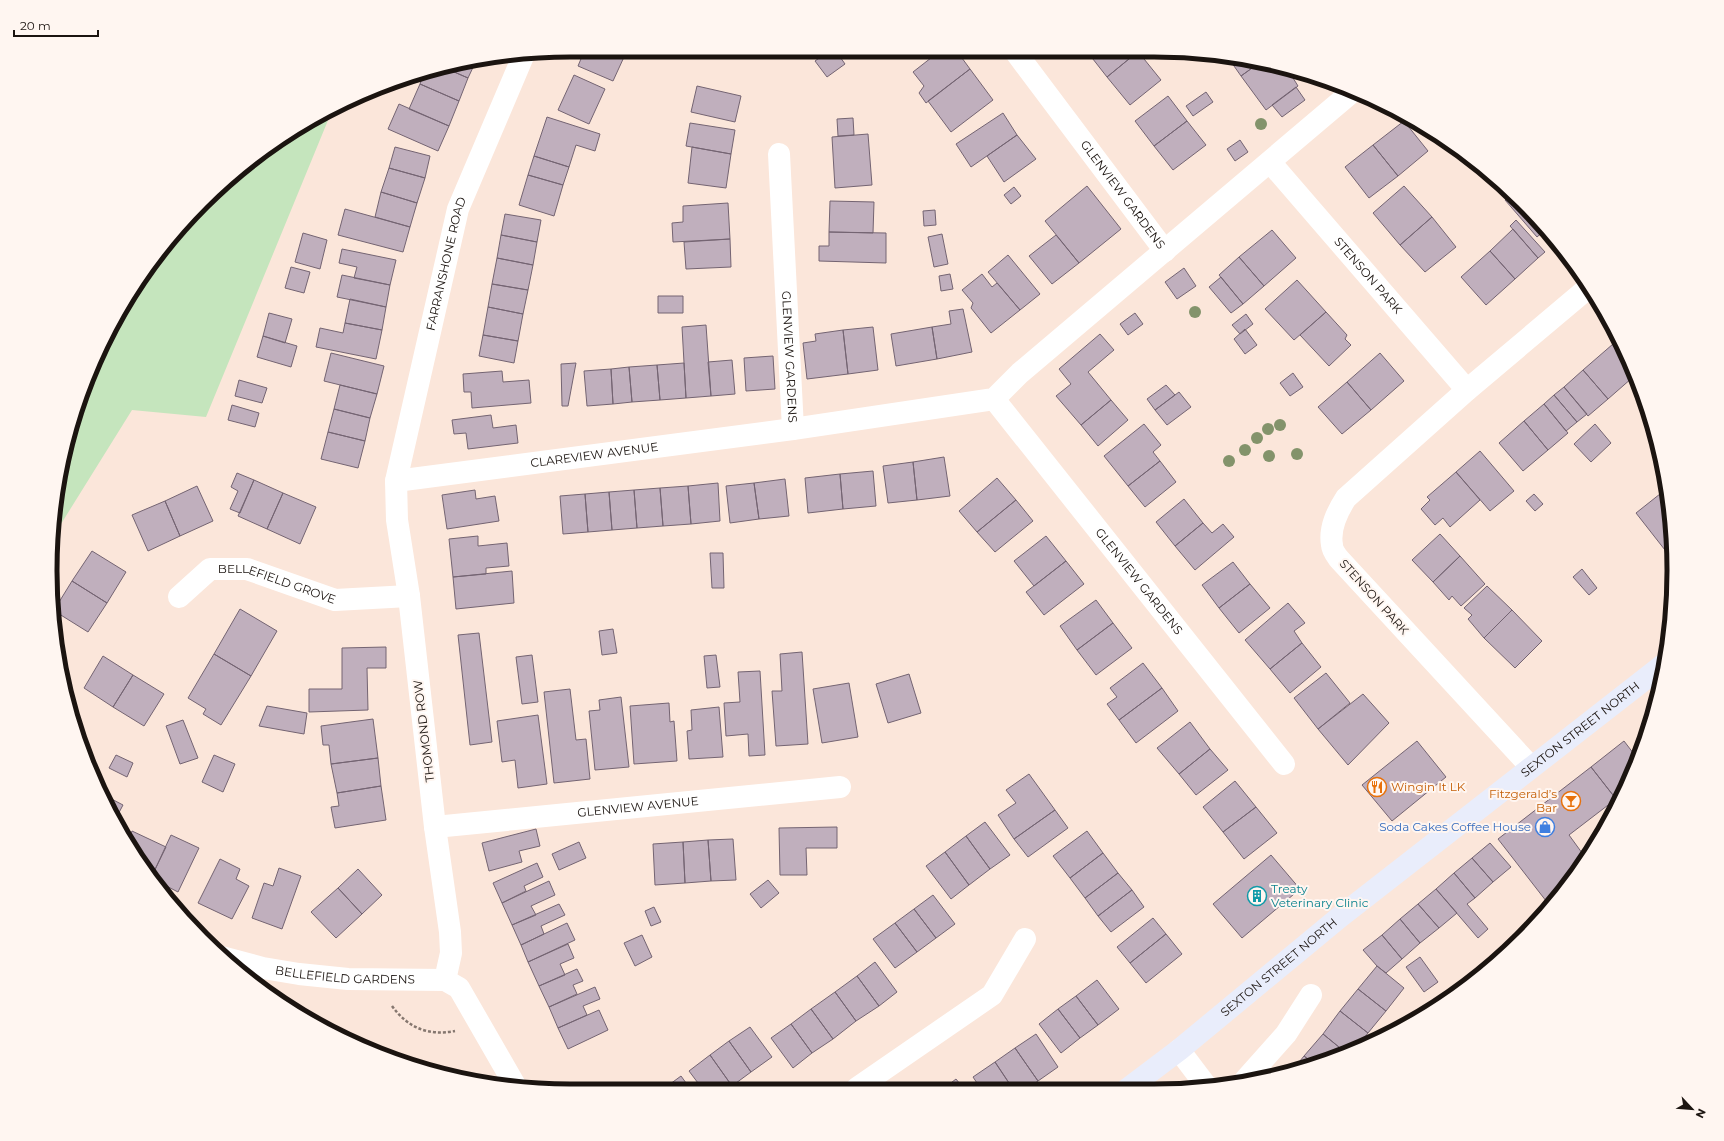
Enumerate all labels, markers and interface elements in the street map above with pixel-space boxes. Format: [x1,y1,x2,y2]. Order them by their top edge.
scale bar [14,12,98,38]
text: 20 m [20,18,51,33]
street label: GLENVIEW GARDENS [1078,137,1169,252]
street label: FARRANSHONE ROAD [423,194,469,332]
street label: STENSON PARK [1331,234,1406,317]
street label: GLENVIEW GARDENS [779,290,801,423]
street label: CLAREVIEW AVENUE [529,439,659,470]
street label: GLENVIEW GARDENS [1092,525,1186,637]
street label: STENSON PARK [1337,556,1412,638]
street label: BELLEFIELD GROVE [218,561,338,607]
street label: SEXTON STREET NORTH [1518,678,1642,780]
street label: THOMOND ROW [410,679,437,783]
restaurant icon: Wingin It LK [1366,776,1388,798]
place label: Wingin It LK [1391,779,1466,794]
place label: Fitzgerald’s Bar [1489,786,1557,815]
bar icon: Fitzgerald’s Bar [1560,790,1582,812]
street label: GLENVIEW AVENUE [577,793,699,820]
shop icon: Soda Cakes Coffee House [1534,816,1556,838]
place label: Soda Cakes Coffee House [1379,819,1531,834]
place label: Treaty Veterinary Clinic [1271,881,1369,910]
building icon: Treaty Veterinary Clinic [1246,885,1268,907]
street label: SEXTON STREET NORTH [1217,914,1340,1020]
street label: BELLEFIELD GARDENS [274,962,415,987]
north arrow [1672,1089,1712,1129]
text: N [1693,1106,1709,1120]

